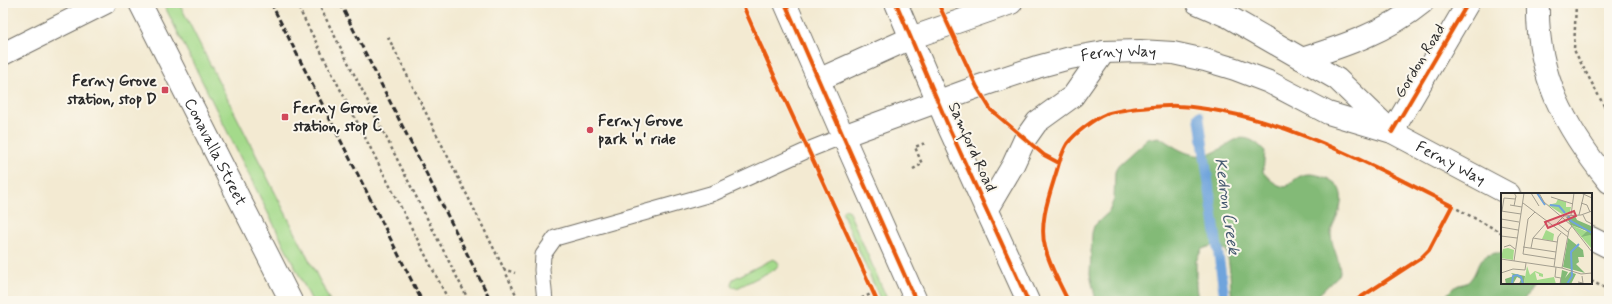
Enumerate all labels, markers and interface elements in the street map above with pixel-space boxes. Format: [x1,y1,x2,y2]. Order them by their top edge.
street label: Gordon Road [1390,20,1450,102]
street label: Ferny Way [1079,40,1157,66]
place label: Ferny Grove station, stop D [67,71,157,110]
marker: Ferny Grove station, stop D [160,85,170,95]
street label: Conavalla Street [179,95,252,210]
place label: Ferny Grove station, stop C [293,98,383,137]
street label: Samford Road [941,99,1001,196]
place label: Ferny Grove park 'n' ride [598,111,683,150]
marker: Ferny Grove station, stop C [280,112,290,122]
marker: Ferny Grove park 'n' ride [585,125,595,135]
street label: Ferny Way [1412,136,1489,190]
water label: Kedron Creek [1209,156,1245,257]
inset map [1501,193,1592,284]

